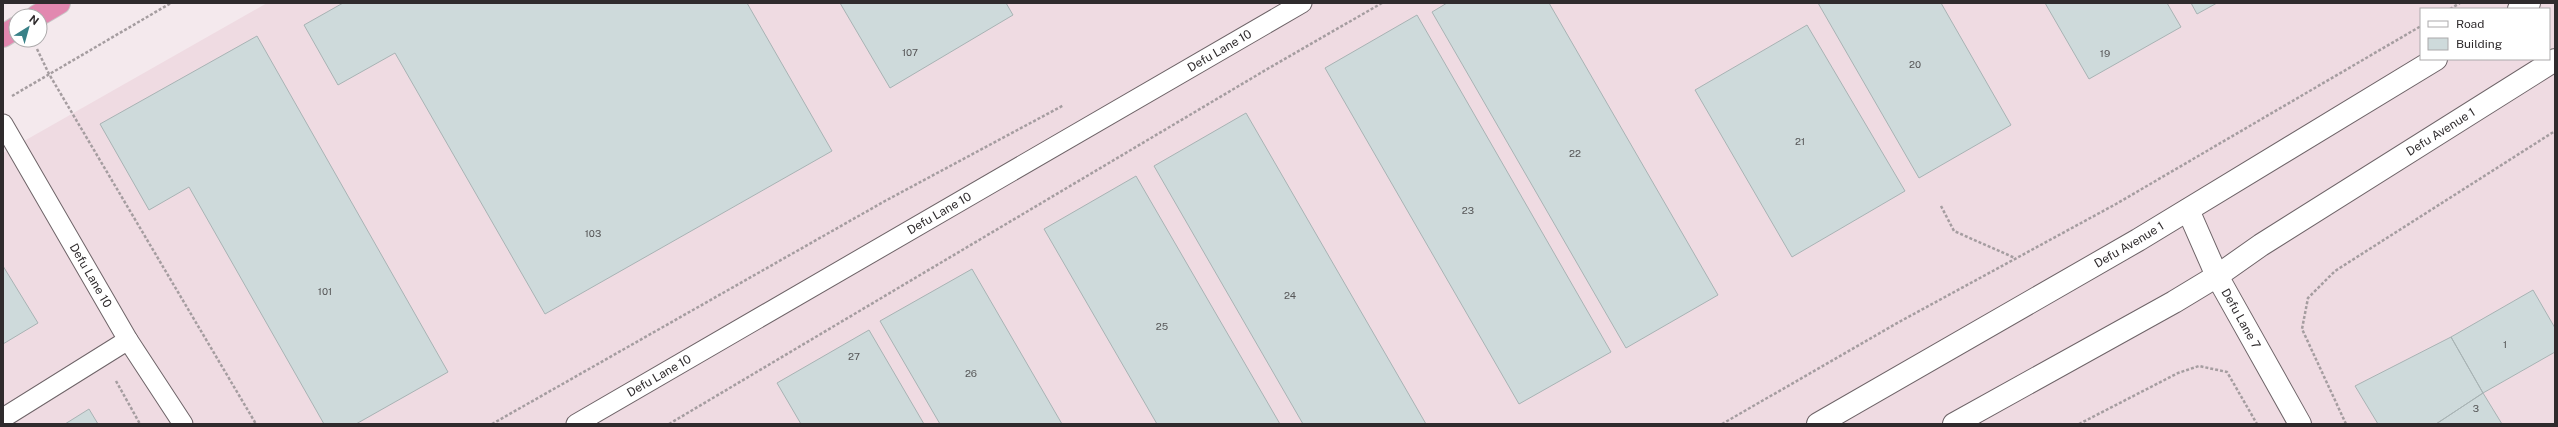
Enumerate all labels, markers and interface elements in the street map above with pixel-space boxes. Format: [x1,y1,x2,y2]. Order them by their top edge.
north arrow [8,8,48,48]
legend [2420,8,2550,60]
text: N [27,13,41,27]
text: Road [2456,17,2484,31]
street label: Defu Lane 10 [1185,27,1254,75]
text: Building [2456,37,2502,51]
house number: 107 [902,46,918,58]
house number: 19 [2100,47,2110,59]
house number: 20 [1909,58,1921,70]
street label: Defu Avenue 1 [2404,105,2478,159]
house number: 21 [1795,135,1805,147]
house number: 22 [1569,147,1581,159]
street label: Defu Lane 10 [905,189,974,237]
house number: 23 [1462,204,1474,216]
street label: Defu Avenue 1 [2092,219,2167,271]
house number: 103 [585,227,601,239]
street label: Defu Lane 10 [67,241,115,310]
house number: 101 [318,285,332,297]
street label: Defu Lane 7 [2218,286,2263,351]
house number: 24 [1284,289,1296,301]
house number: 25 [1156,320,1168,332]
house number: 1 [2503,338,2507,350]
house number: 27 [848,350,860,362]
street label: Defu Lane 10 [624,352,694,400]
house number: 26 [965,367,977,379]
house number: 3 [2473,402,2479,414]

